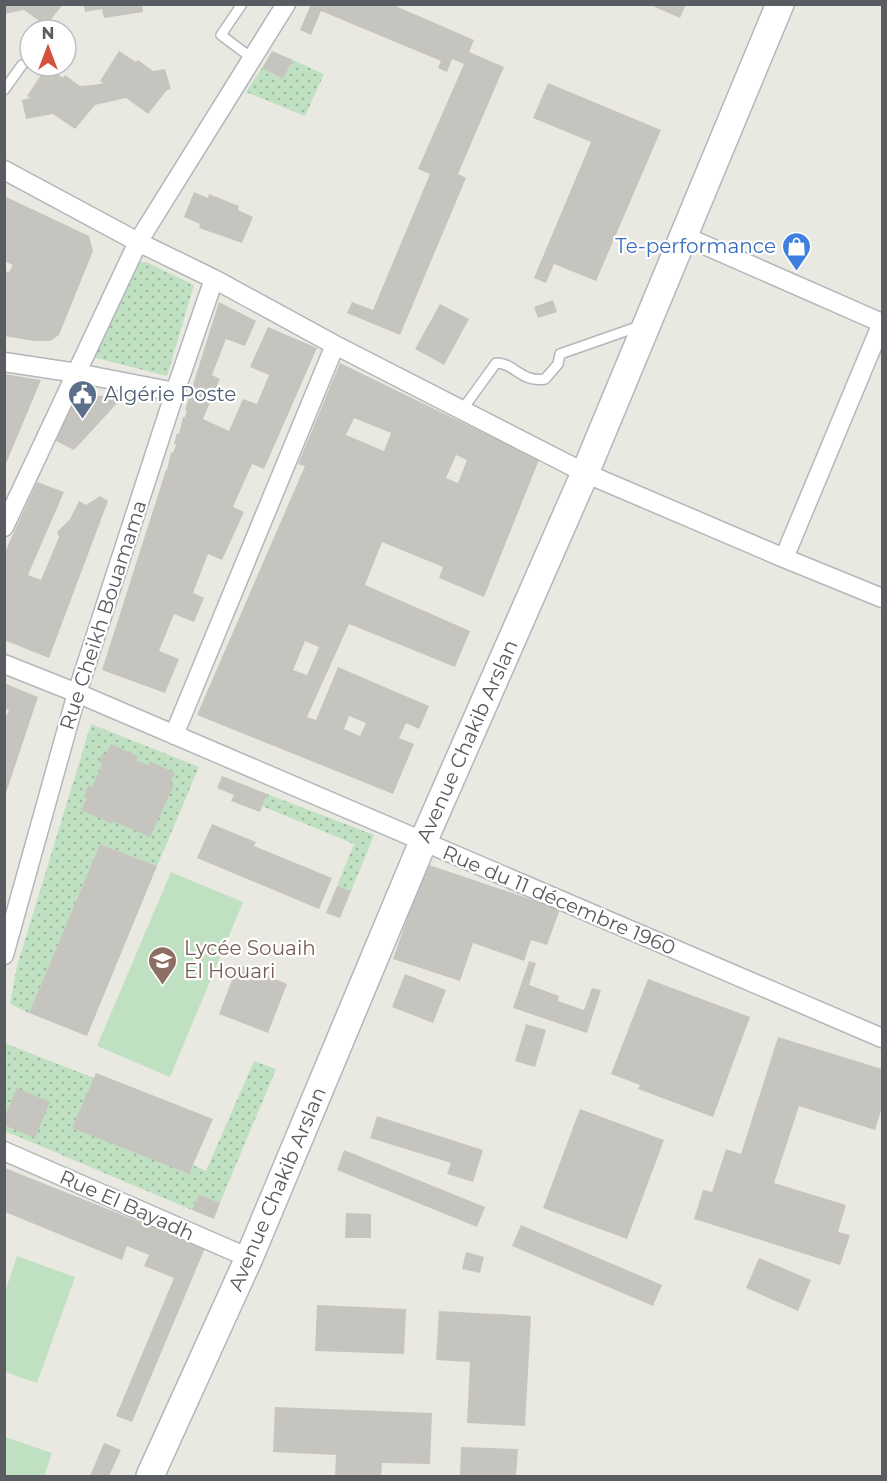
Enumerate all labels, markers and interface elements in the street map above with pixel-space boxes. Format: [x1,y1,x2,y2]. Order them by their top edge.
north arrow [18,18,78,78]
text: N [42,24,54,43]
shop icon: Te-performance [781,230,813,272]
place label: Te-performance [615,234,776,258]
public building icon: Algérie Poste [67,378,99,420]
place label: Algérie Poste [104,382,236,406]
street label: Rue Cheikh Bouamama [55,497,151,733]
street label: Avenue Chakib Arslan [411,636,523,846]
street label: Rue du 11 décembre 1960 [439,840,679,960]
place label: Lycée Souaih El Houari [184,936,316,983]
school or university icon: Lycée Souaih El Houari [147,944,179,986]
street label: Avenue Chakib Arslan [223,1083,331,1295]
street label: Rue El Bayadh [56,1165,198,1245]

